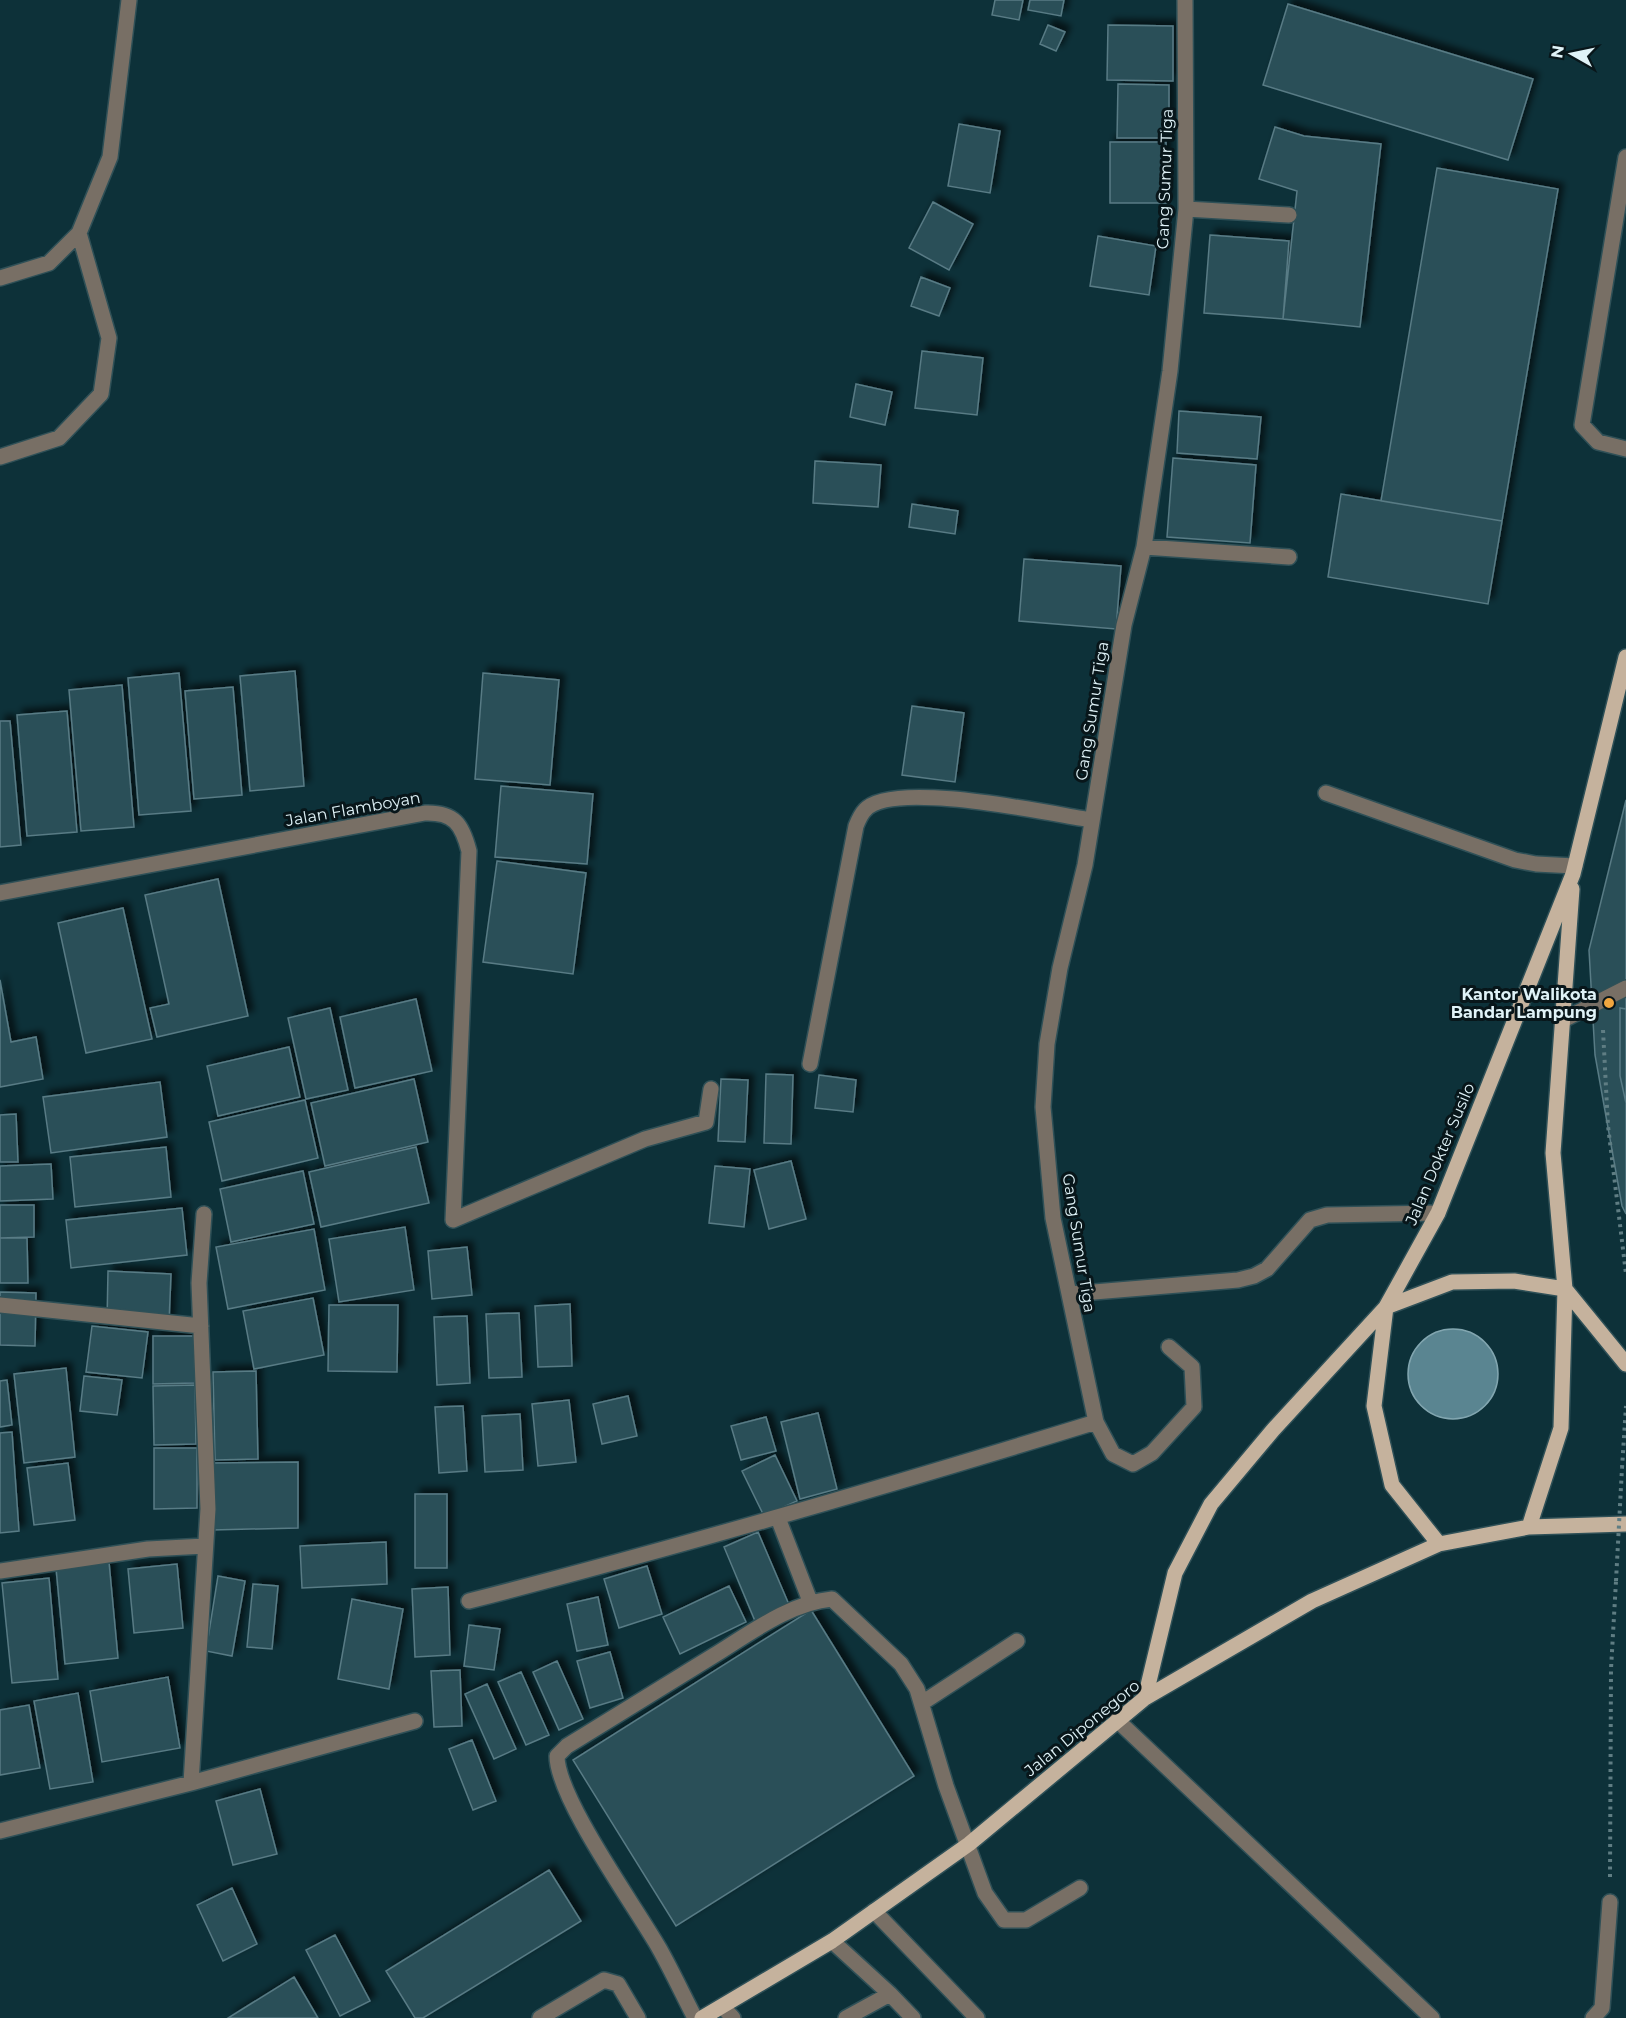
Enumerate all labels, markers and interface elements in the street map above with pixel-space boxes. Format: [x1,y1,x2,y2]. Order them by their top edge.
north arrow [1542,24,1602,84]
text: N [1547,44,1568,60]
street label: Gang Sumur Tiga [1153,108,1177,250]
street label: Gang Sumur Tiga [1072,640,1112,782]
street label: Jalan Flamboyan [283,788,422,830]
place label: Kantor Walikota Bandar Lampung [1451,985,1597,1022]
marker: Kantor Walikota Bandar Lampung [1602,996,1616,1010]
street label: Jalan Dokter Susilo [1401,1080,1479,1229]
street label: Gang Sumur Tiga [1059,1172,1099,1314]
street label: Jalan Diponegoro [1020,1676,1143,1781]

